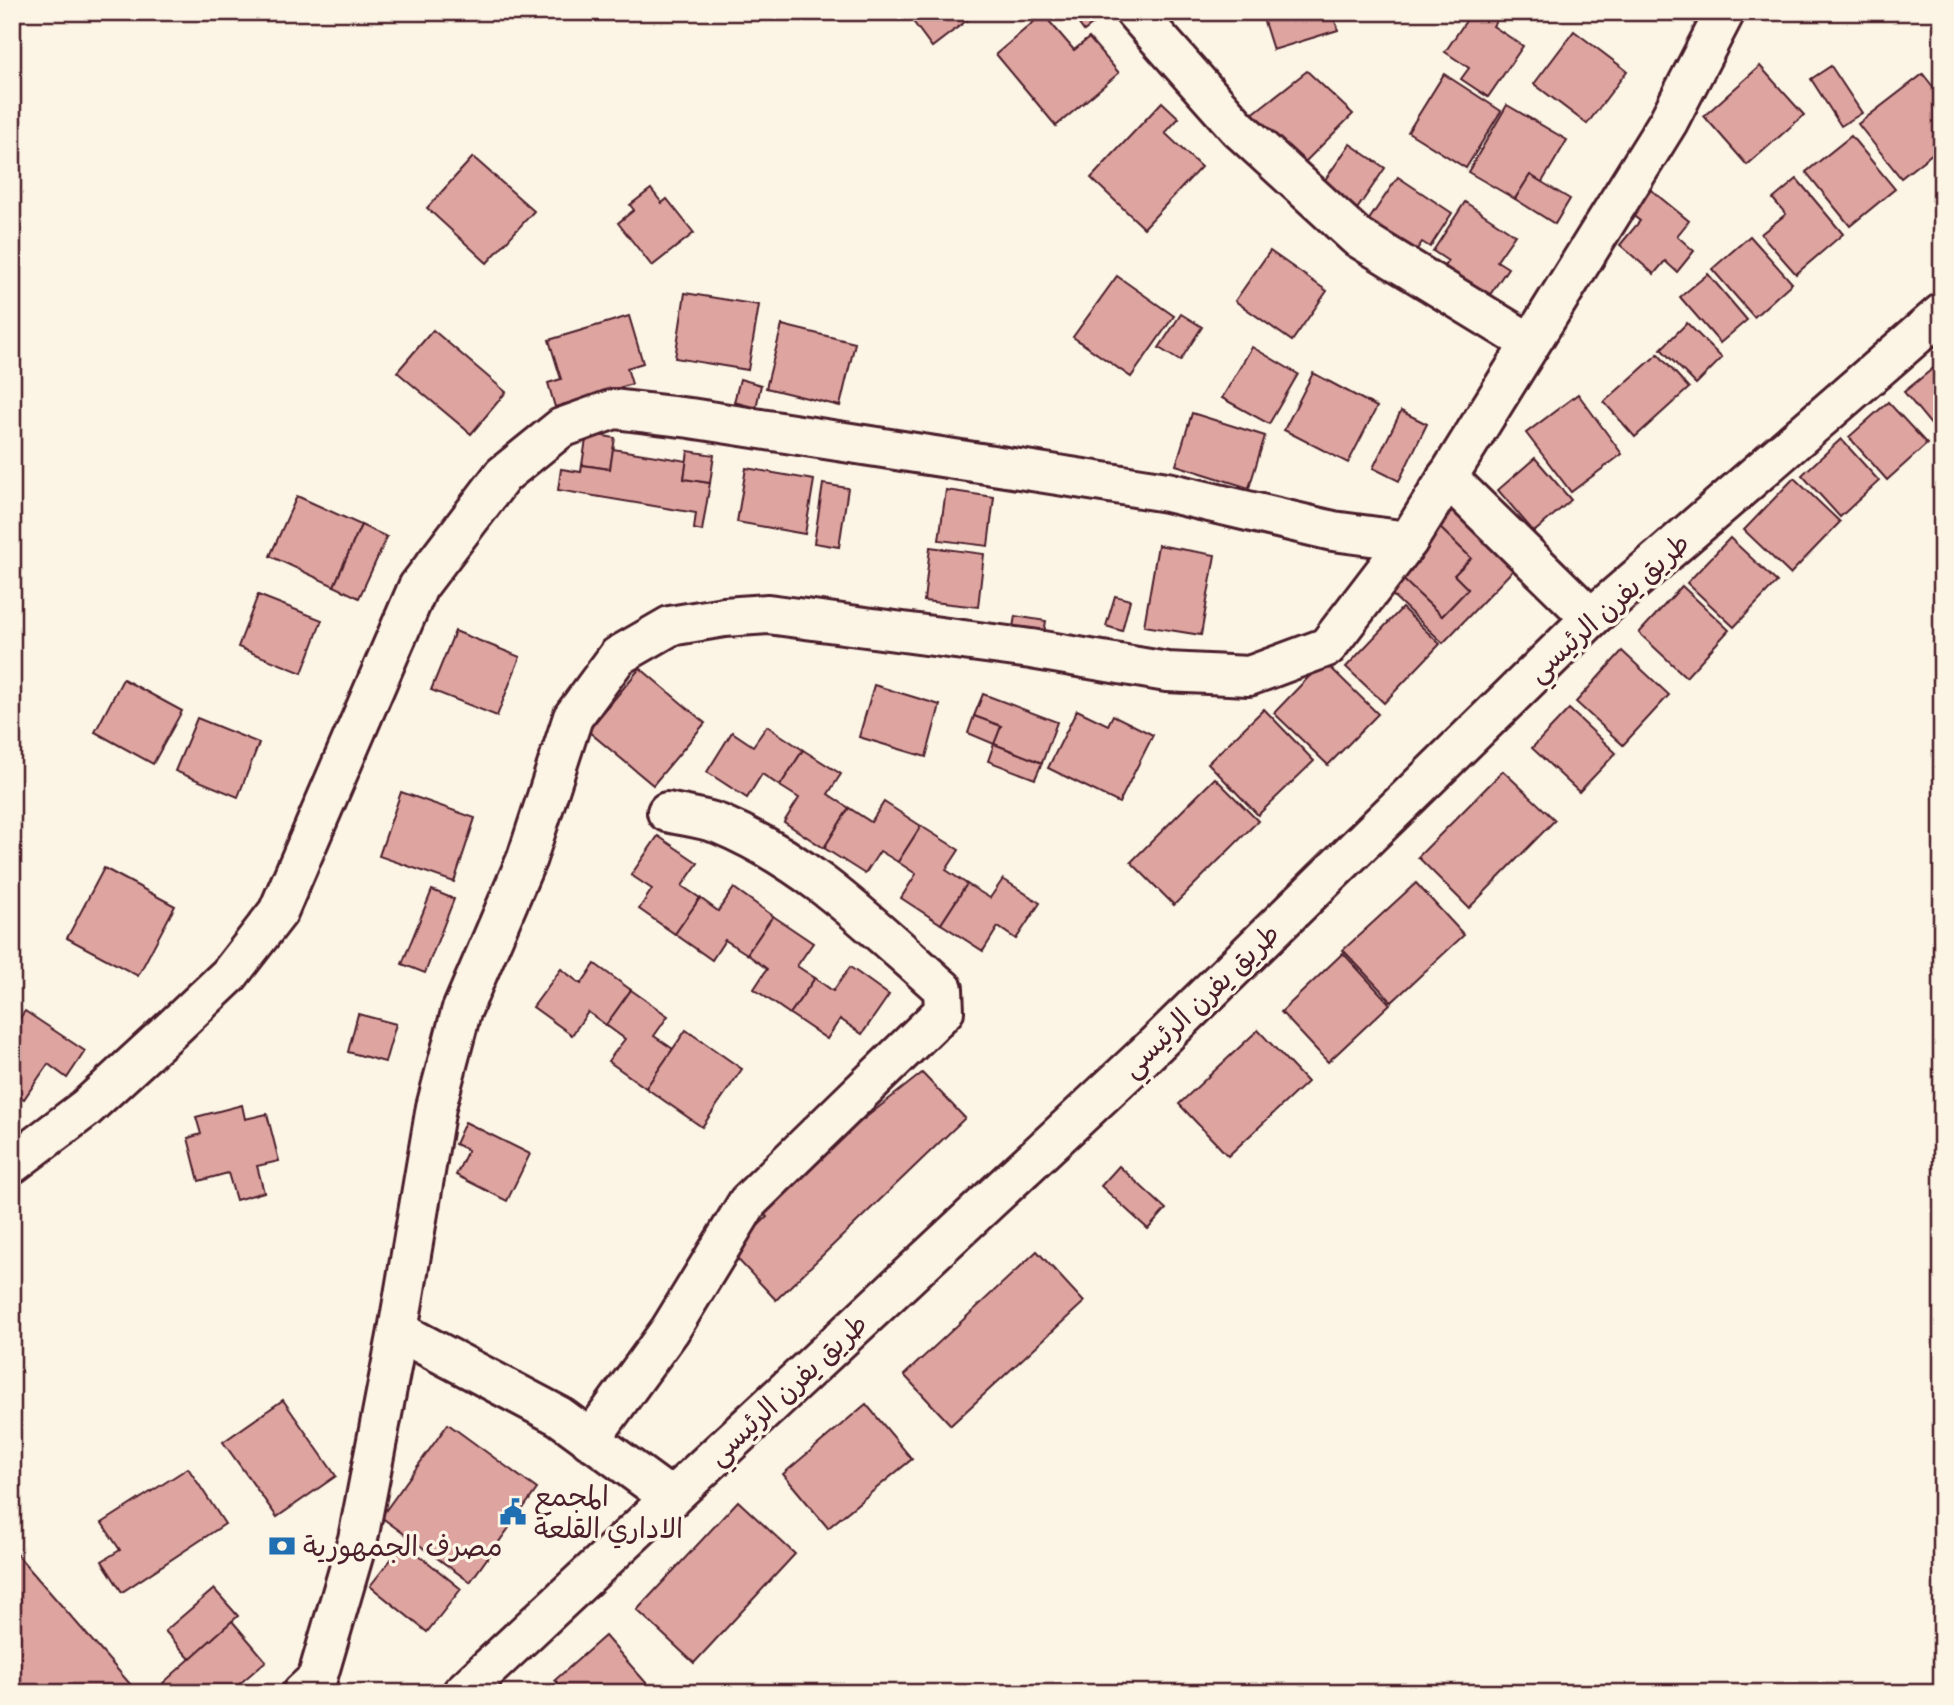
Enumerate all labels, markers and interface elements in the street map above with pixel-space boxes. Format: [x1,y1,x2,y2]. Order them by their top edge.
street label: طريق يفرن الرئيسي [1520,525,1702,695]
street label: طريق يفرن الرئيسي [1114,916,1292,1090]
street label: طريق يفرن الرئيسي [700,1306,880,1478]
place label: المجمع الاداري القلعة [534,1479,683,1552]
public building icon: المجمع الاداري القلعة [498,1497,528,1527]
place label: مصرف الجمهورية [303,1529,503,1570]
bank icon: مصرف الجمهورية [267,1531,297,1561]

